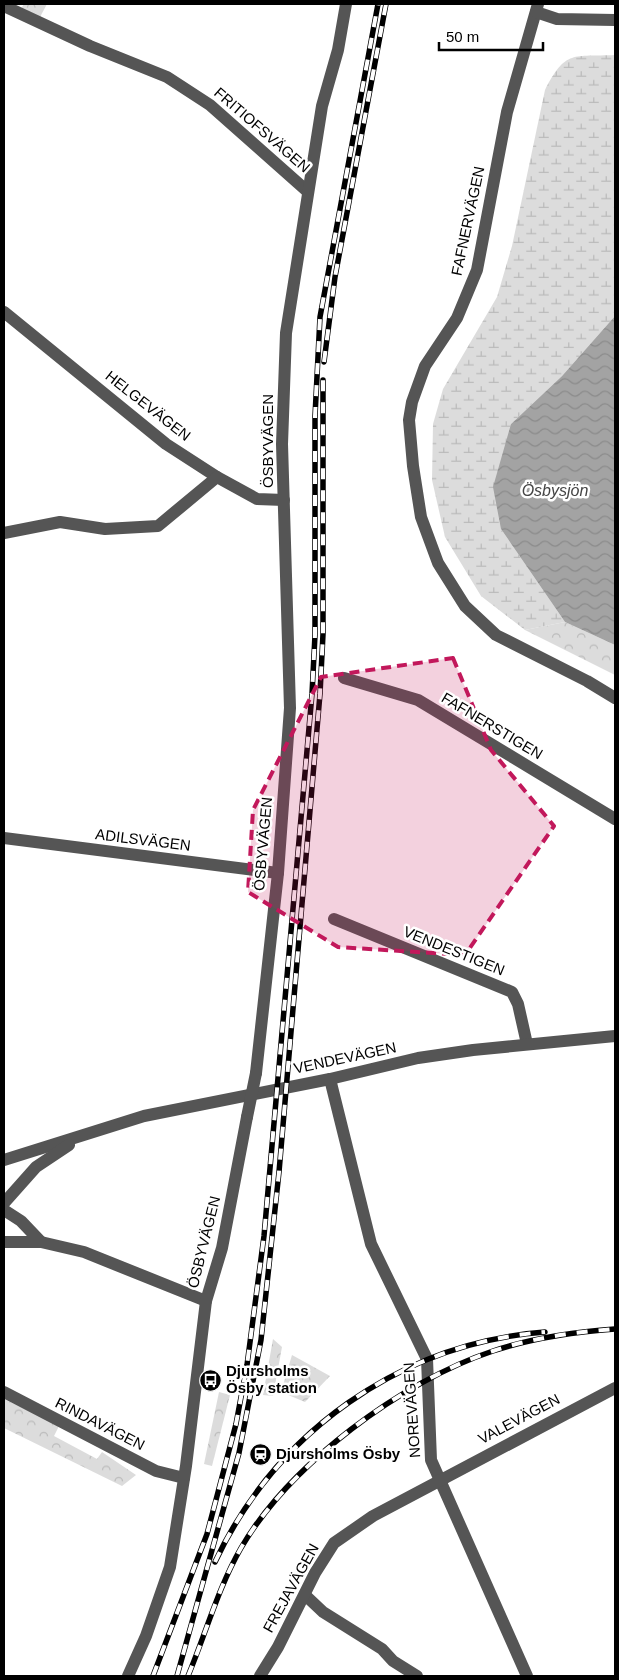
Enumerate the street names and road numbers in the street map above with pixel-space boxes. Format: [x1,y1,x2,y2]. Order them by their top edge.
street label: FRITIOFSVÄGEN [211,84,314,176]
street label: FAFNERVÄGEN [448,165,487,277]
street label: HELGEVÄGEN [102,367,194,444]
street label: ÖSBYVÄGEN [259,394,276,488]
street label: FAFNERSTIGEN [439,689,546,762]
street label: ÖSBYVÄGEN [250,796,275,892]
street label: ADILSVÄGEN [94,825,192,854]
street label: VENDESTIGEN [401,923,507,979]
street label: VENDEVÄGEN [292,1038,398,1077]
street label: ÖSBYVÄGEN [184,1194,223,1290]
street label: NOREVÄGEN [400,1362,423,1458]
street label: VALEVÄGEN [475,1390,562,1447]
street label: RINDAVÄGEN [53,1394,148,1453]
street label: FREJAVÄGEN [259,1540,322,1635]

